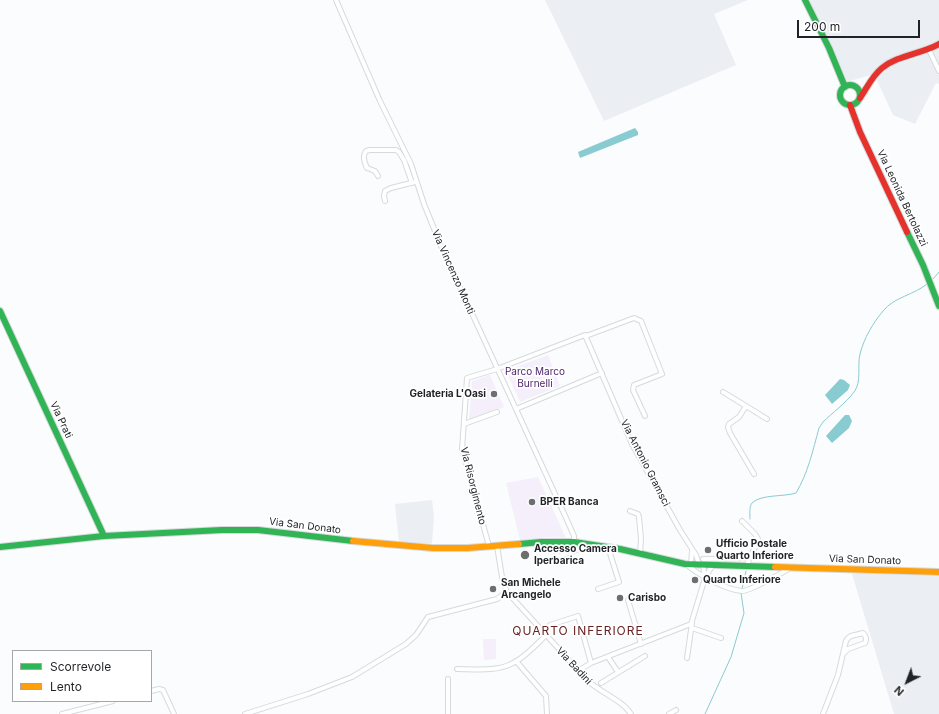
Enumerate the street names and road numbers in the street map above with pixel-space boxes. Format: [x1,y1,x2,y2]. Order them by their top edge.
street label: Via Leonida Bertolazzi [874,148,930,248]
street label: Via Vincenzo Monti [429,228,477,316]
street label: Via Prati [47,400,75,440]
street label: Via Antonio Gramsci [618,418,672,508]
street label: Via Risorgimento [458,446,488,526]
street label: Via San Donato [268,516,342,536]
street label: Via San Donato [829,553,901,567]
street label: Via Badini [554,645,594,687]

